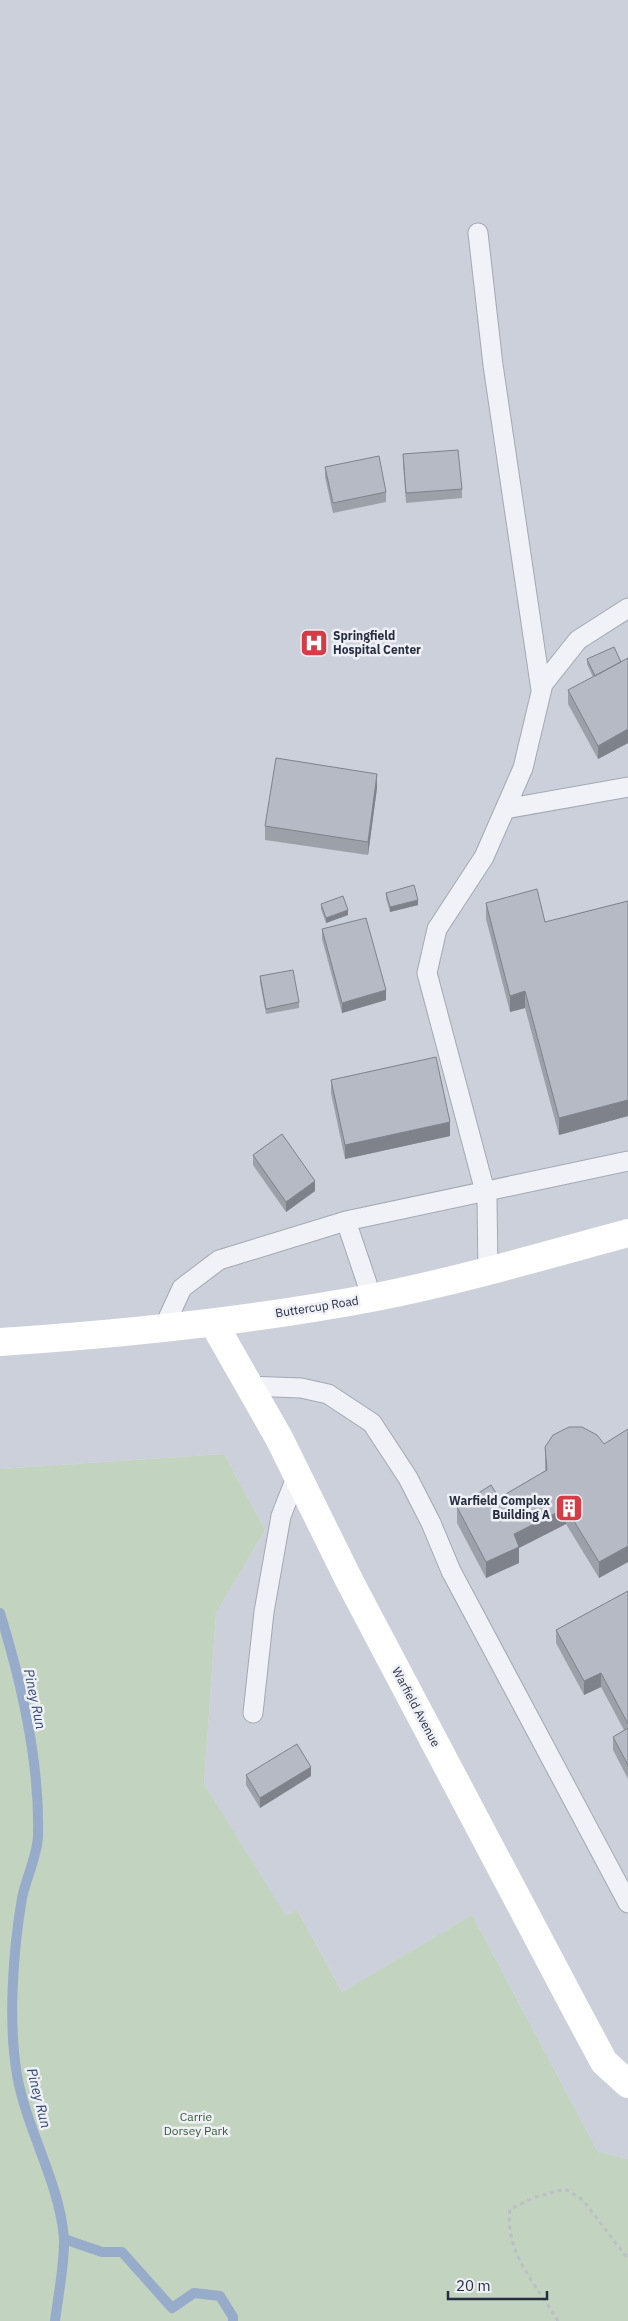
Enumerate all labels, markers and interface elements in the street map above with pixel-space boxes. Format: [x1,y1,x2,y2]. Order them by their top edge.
hospital icon: Springfield Hospital Center [299,628,329,658]
place label: Springfield Hospital Center [333,628,421,657]
street label: Buttercup Road [274,1293,360,1320]
place label: Warfield Complex Building A [449,1493,550,1522]
building icon: Warfield Complex Building A [554,1493,584,1523]
street label: Warfield Avenue [389,1664,444,1749]
water label: Piney Run [20,1667,50,1731]
water label: Piney Run [23,2066,55,2130]
park label: Carrie Dorsey Park [164,2109,229,2138]
scale bar [448,2268,547,2300]
text: 20 m [456,2276,491,2295]

